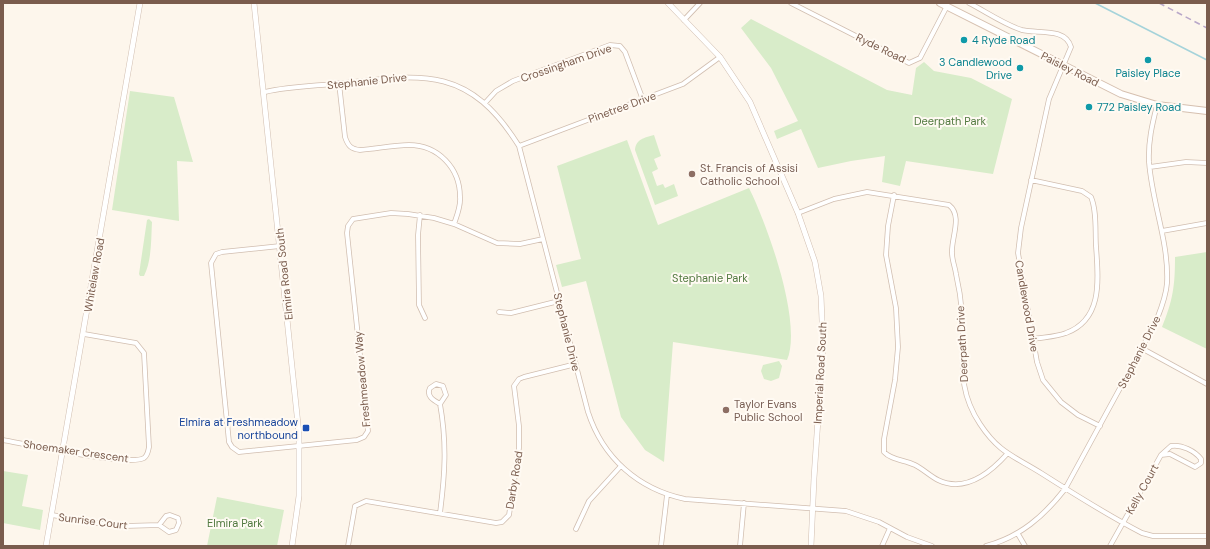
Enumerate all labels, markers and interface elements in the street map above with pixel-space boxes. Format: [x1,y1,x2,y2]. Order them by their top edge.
street label: Ryde Road [854,30,908,66]
place label: 4 Ryde Road [972,33,1036,47]
marker: 4 Ryde Road [959,35,969,45]
street label: Crossingham Drive [519,41,613,85]
street label: Paisley Road [1039,48,1102,90]
place label: 3 Candlewood Drive [939,55,1012,82]
marker: Paisley Place [1143,55,1153,65]
marker: 3 Candlewood Drive [1015,63,1025,73]
place label: Paisley Place [1115,66,1181,80]
street label: Stephanie Drive [326,70,408,92]
street label: Pinetree Drive [586,88,658,126]
place label: 772 Paisley Road [1097,100,1181,114]
marker: 772 Paisley Road [1084,102,1094,112]
park label: Deerpath Park [914,114,987,128]
place label: St. Francis of Assisi Catholic School [700,161,798,188]
marker: St. Francis of Assisi Catholic School [687,169,697,179]
street label: Elmira Road South [272,227,296,321]
street label: Whitelaw Road [81,237,107,313]
street label: Candlewood Drive [1012,259,1042,353]
park label: Stephanie Park [672,271,748,285]
street label: Stephanie Drive [551,291,583,373]
street label: Deerpath Drive [953,305,971,383]
street label: Stephanie Drive [1115,313,1163,391]
street label: Imperial Road South [810,322,830,424]
street label: Freshmeadow Way [351,330,373,428]
place label: Taylor Evans Public School [734,397,802,424]
marker: Taylor Evans Public School [721,405,731,415]
place label: Elmira at Freshmeadow northbound [179,415,299,442]
marker: Elmira at Freshmeadow northbound [301,423,311,433]
street label: Shoemaker Crescent [22,437,130,465]
street label: Darby Road [502,450,526,510]
street label: Kelly Court [1122,461,1162,517]
street label: Sunrise Court [58,510,128,532]
park label: Elmira Park [207,516,263,530]

